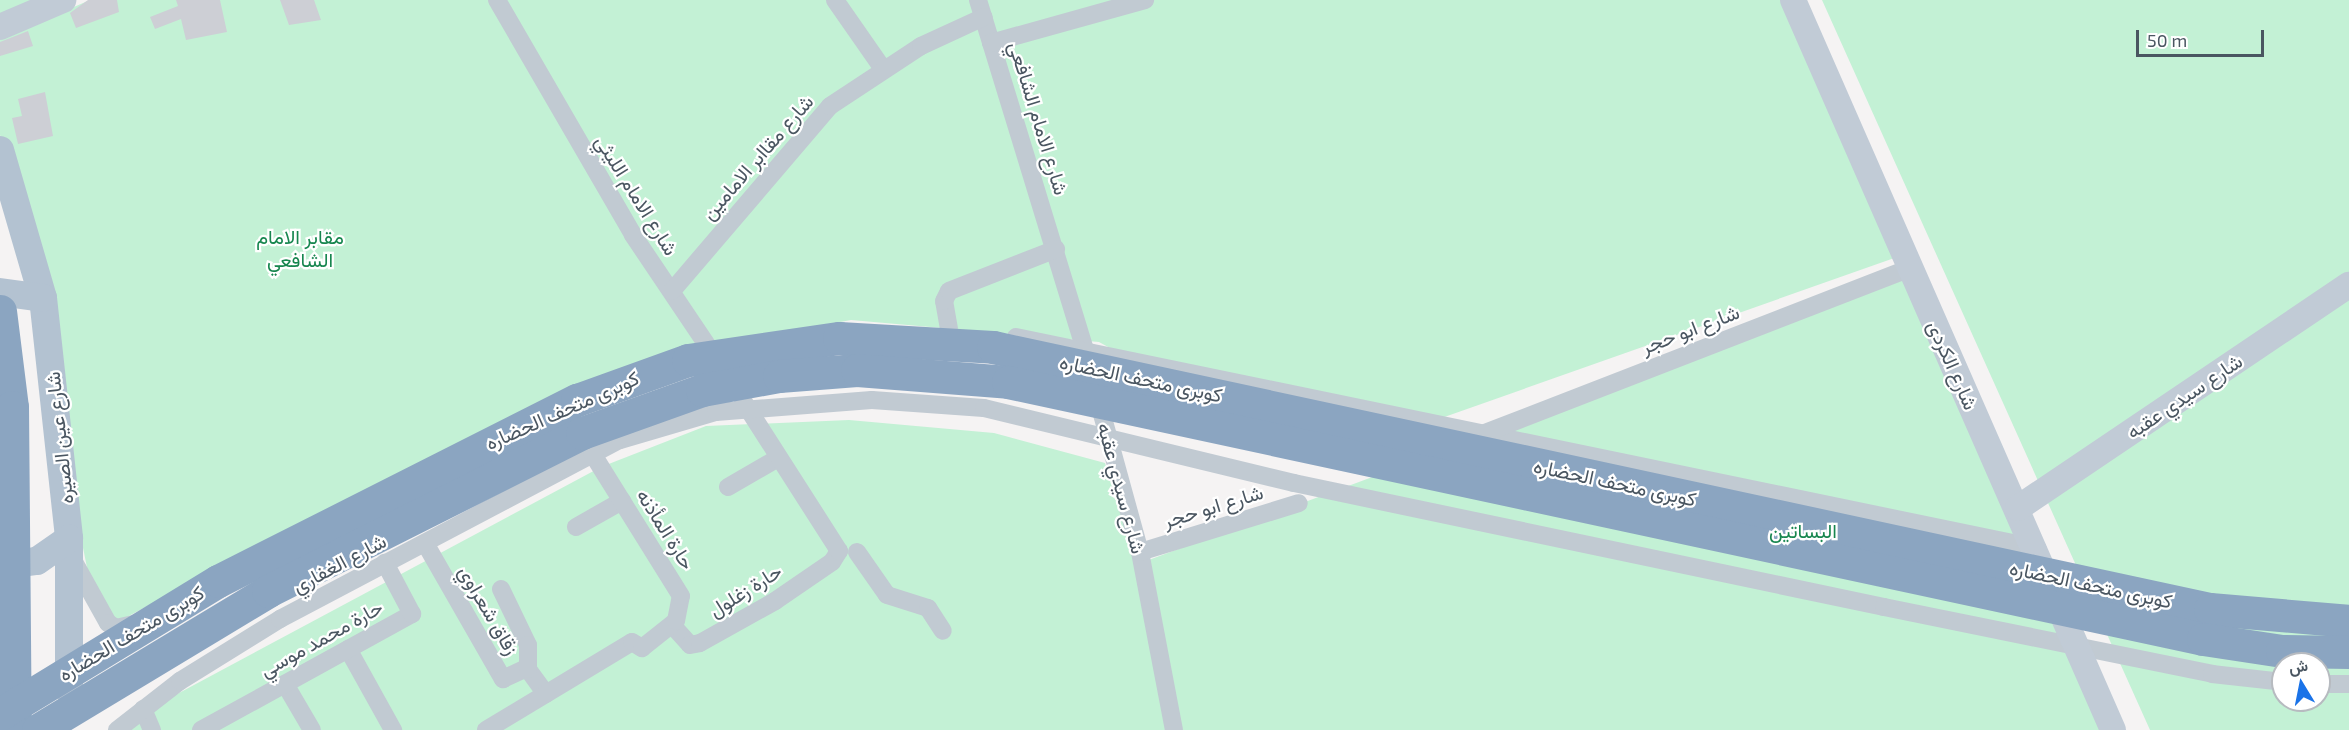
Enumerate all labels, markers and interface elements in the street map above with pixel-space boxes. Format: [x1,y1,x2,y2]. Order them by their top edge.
scale bar [2139,18,2266,56]
text: 50 m [2147,29,2187,51]
street label: شارع الامام الشافعي [1004,38,1074,198]
street label: شارع مقاابر الامامين [696,89,818,225]
street label: شارع الامام الليثي [590,131,684,259]
park label: مقابر الامام الشافعي [256,224,344,271]
street label: شارع ابو حجر [1637,299,1743,359]
street label: شارع الكردى [1923,317,1983,413]
street label: شارع سيدي عقبه [2121,348,2247,444]
street label: كوبرى متحف الحضاره [1058,349,1224,407]
street label: كوبرى متحف الحضاره [482,365,642,455]
street label: شارع عين الصيره [40,371,78,505]
street label: شارع سيدي عقبه [1093,420,1151,556]
street label: كوبرى متحف الحضاره [1532,453,1698,511]
street label: شارع ابو حجر [1160,479,1266,533]
street label: حارة المأذنه [632,484,700,574]
park label: البساتين [1769,518,1837,542]
street label: شارع الغفاري [288,528,390,598]
street label: كوبرى متحف الحضاره [2008,555,2174,613]
street label: حارة زغلول [704,558,786,622]
street label: زقاق شعراوي [454,561,524,659]
street label: كوبرى متحف الحضاره [54,580,208,686]
street label: حارة محمد موسي [255,594,387,682]
north arrow [2271,652,2331,712]
text: ش [2287,655,2309,677]

